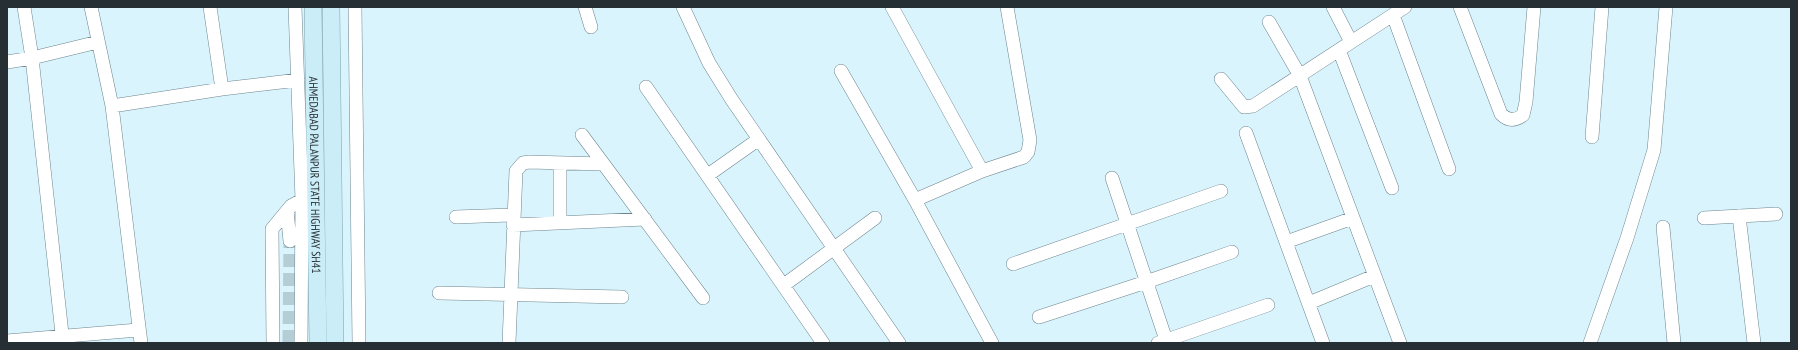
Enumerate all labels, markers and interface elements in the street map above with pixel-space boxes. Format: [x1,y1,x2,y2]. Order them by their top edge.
street label: AHMEDABAD PALANPUR STATE HIGHWAY SH41 [307,76,324,274]

